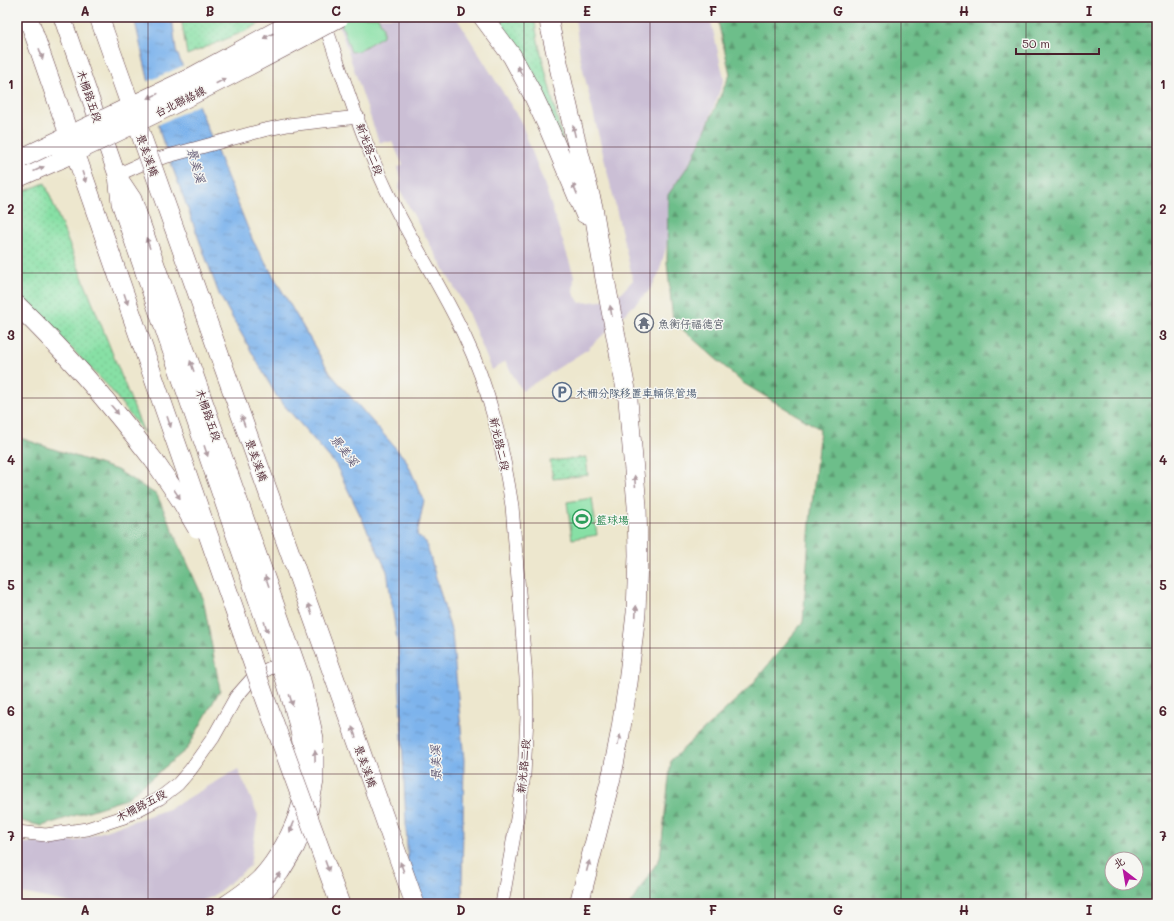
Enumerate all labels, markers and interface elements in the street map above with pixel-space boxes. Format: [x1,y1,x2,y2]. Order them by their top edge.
text: A [80,2,90,19]
text: B [206,2,215,19]
text: C [331,2,341,19]
text: D [456,2,466,19]
text: E [583,2,591,19]
text: F [709,2,717,19]
text: G [833,2,843,19]
text: H [959,2,969,19]
text: I [1086,2,1093,19]
scale bar [1016,30,1099,56]
one-way arrow [262,33,274,39]
text: 50 m [1022,35,1050,51]
one-way arrow [38,48,44,60]
one-way arrow [517,65,523,77]
street label: 木柵路五段 [74,68,106,124]
text: 1 [8,75,14,92]
text: 1 [1160,75,1166,92]
one-way arrow [215,77,227,84]
street label: 台北聯絡線 [152,82,208,120]
one-way arrow [147,93,158,99]
street label: 新光路二段 [353,121,387,177]
one-way arrow [571,125,577,137]
street label: 景美溪橋 [133,132,163,178]
water label: 景美溪 [184,145,210,185]
one-way arrow [33,166,44,172]
one-way arrow [81,171,87,183]
one-way arrow [571,182,577,194]
text: 2 [7,200,15,217]
text: 2 [1159,200,1167,217]
one-way arrow [145,237,151,249]
one-way arrow [124,294,130,306]
one-way arrow [608,305,614,317]
temple icon: 魚衡仔福德宮 [633,312,655,334]
place label: 魚衡仔福德宮 [658,316,724,331]
text: 3 [7,326,15,343]
text: 3 [1159,326,1167,343]
one-way arrow [188,360,194,372]
parking icon: 木柵分隊移置車輛保管場 [551,381,573,403]
place label: 木柵分隊移置車輛保管場 [576,385,697,400]
street label: 木柵路五段 [193,387,225,443]
one-way arrow [111,405,120,416]
one-way arrow [239,414,245,426]
street label: 新光路二段 [487,416,513,472]
one-way arrow [166,417,172,429]
water label: 景美溪 [328,431,363,470]
street label: 景美溪橋 [242,437,272,483]
one-way arrow [203,446,209,458]
text: 4 [7,451,15,468]
text: 4 [1159,451,1167,468]
one-way arrow [632,475,639,487]
one-way arrow [173,489,181,499]
sports icon: 籃球場 [571,508,593,530]
place label: 籃球場 [596,512,629,527]
one-way arrow [264,575,270,587]
text: 5 [7,576,15,593]
text: 5 [1159,576,1167,593]
one-way arrow [307,603,313,615]
one-way arrow [632,605,639,617]
one-way arrow [264,622,270,634]
one-way arrow [288,694,294,706]
text: 6 [7,702,15,719]
text: 6 [1159,702,1167,719]
one-way arrow [350,725,356,737]
one-way arrow [617,734,623,746]
street label: 新光路二段 [513,738,533,794]
street label: 景美溪橋 [351,743,381,789]
water label: 景美溪 [426,744,444,781]
one-way arrow [312,749,318,762]
street label: 木柵路五段 [113,785,169,825]
one-way arrow [288,821,295,833]
text: 7 [7,827,15,844]
text: 7 [1159,827,1167,844]
north arrow [1104,851,1144,891]
text: 北 [1110,853,1127,871]
one-way arrow [585,860,591,872]
one-way arrow [324,861,330,873]
one-way arrow [399,861,405,873]
one-way arrow [272,872,281,883]
text: A [80,901,90,918]
text: B [206,901,215,918]
text: C [331,901,341,918]
text: D [456,901,466,918]
text: E [583,901,591,918]
text: F [709,901,717,918]
text: G [833,901,843,918]
text: H [959,901,969,918]
text: I [1086,901,1093,918]

